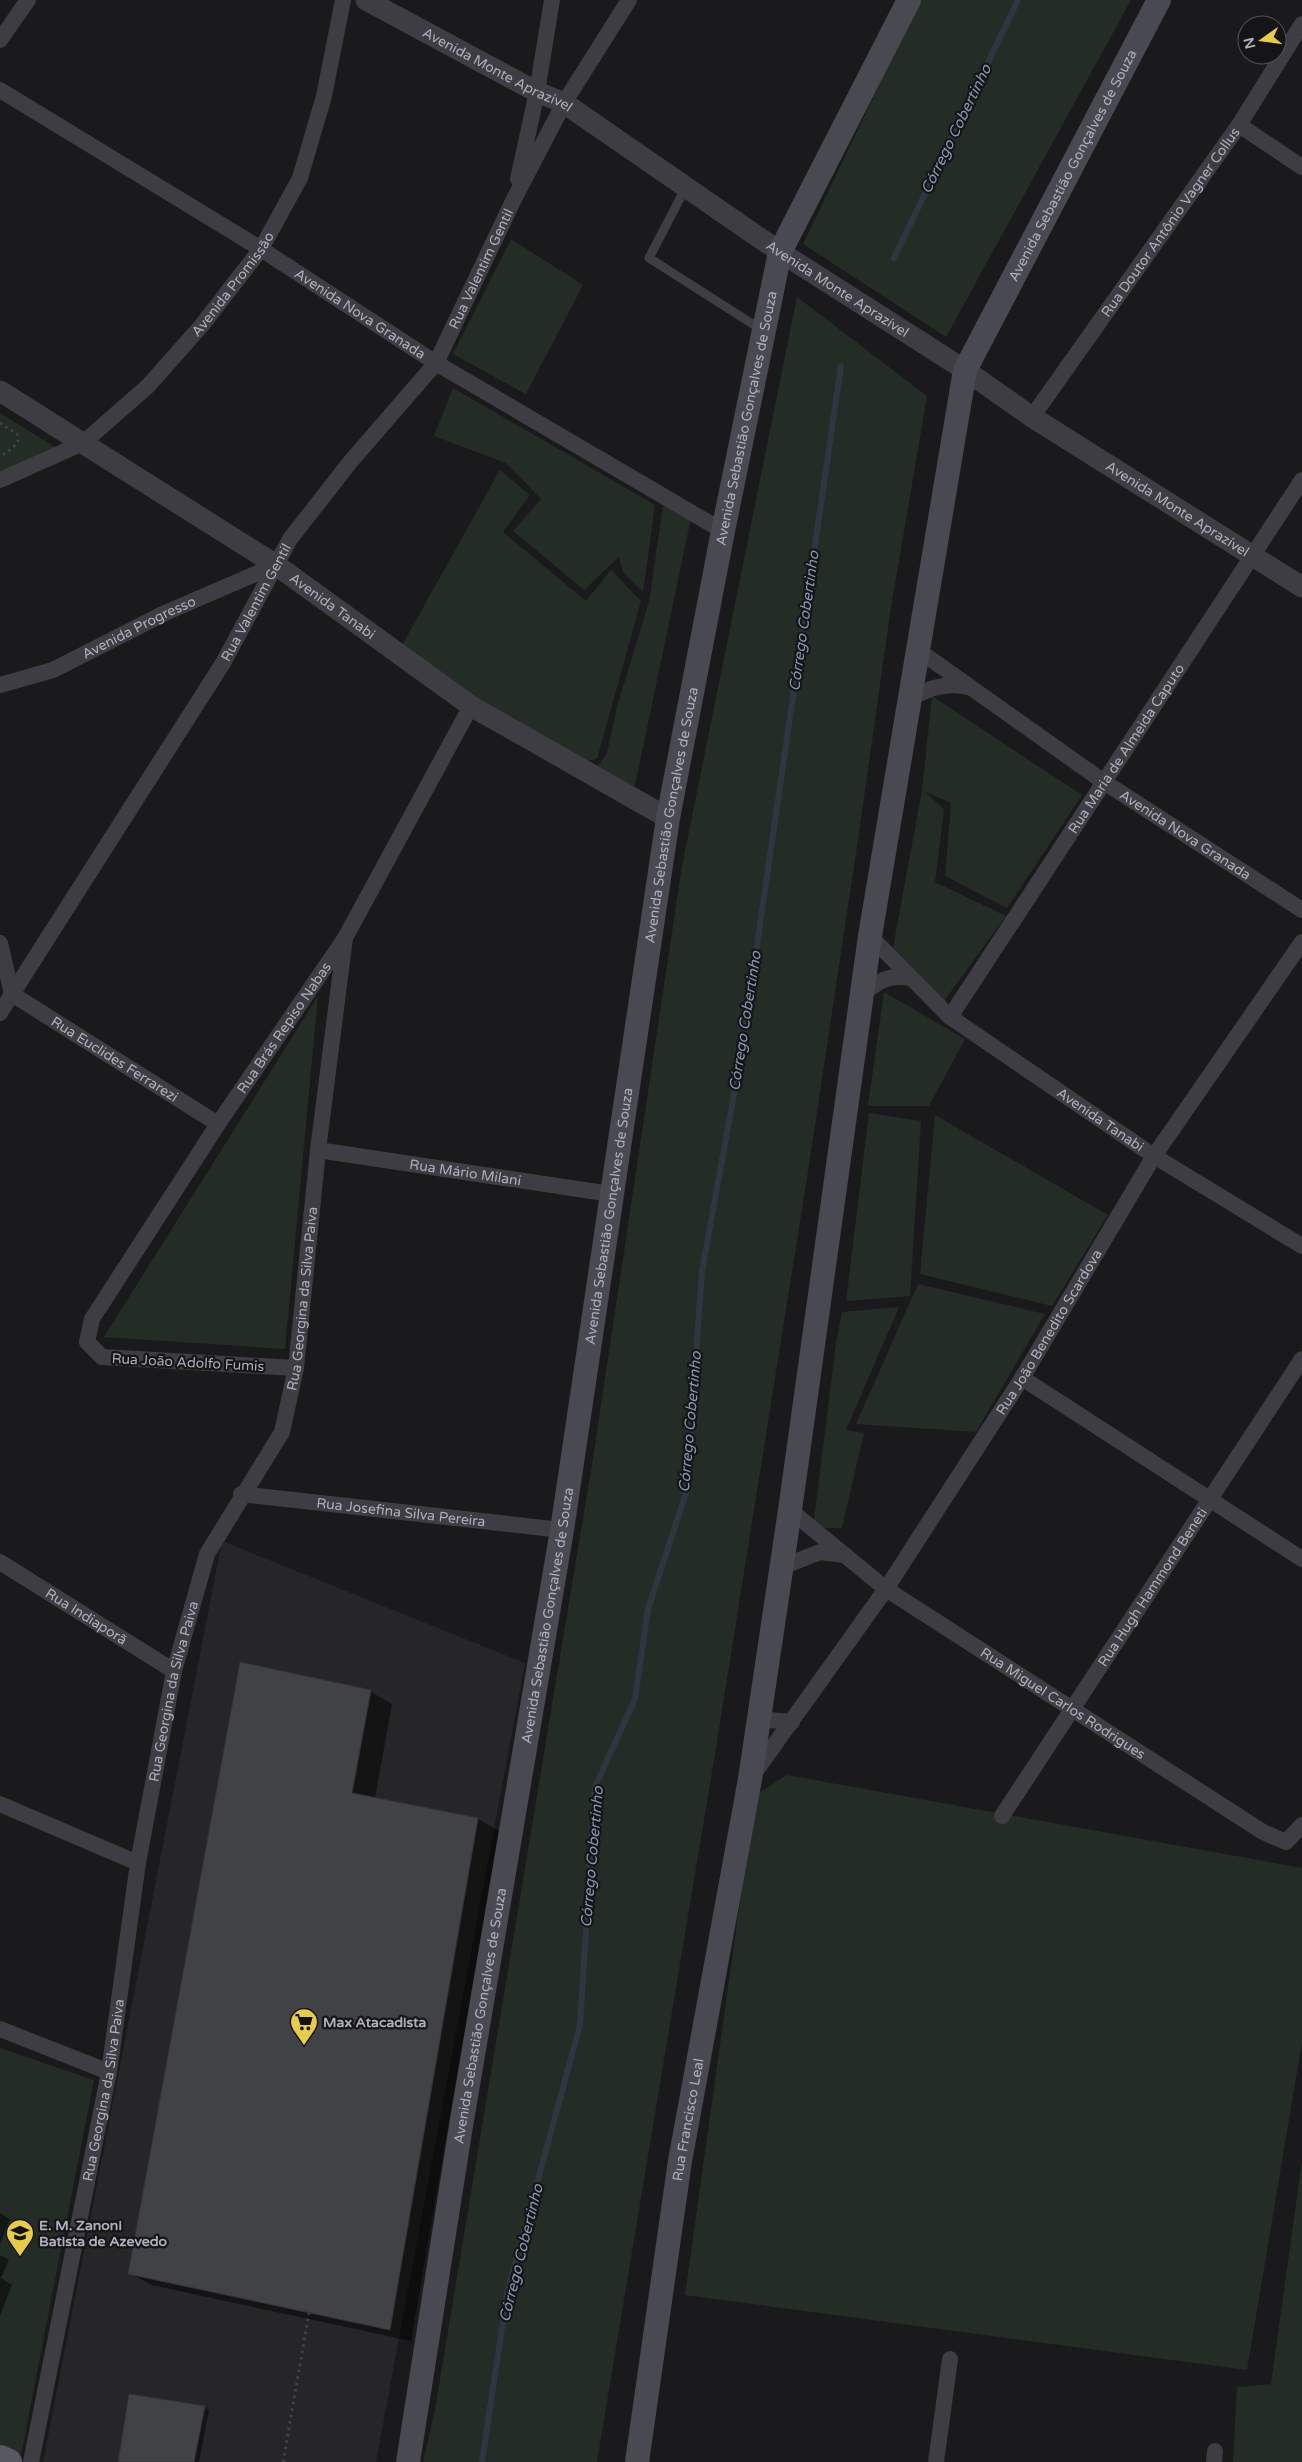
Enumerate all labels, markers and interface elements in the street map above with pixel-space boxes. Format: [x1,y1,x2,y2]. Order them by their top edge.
north arrow [1237,15,1287,65]
street label: Avenida Monte Aprazível [420,24,576,115]
text: N [1240,36,1259,51]
street label: Avenida Sebastião Gonçalves de Souza [1005,47,1141,284]
water label: Córrego Cobertinho [917,61,995,196]
street label: Rua Doutor Antônio Vagner Collus [1098,124,1244,320]
street label: Rua Valentim Gentil [445,206,517,332]
street label: Avenida Promissão [188,229,278,340]
street label: Avenida Monte Aprazível [763,237,912,341]
street label: Avenida Nova Granada [291,265,429,363]
street label: Avenida Sebastião Gonçalves de Souza [712,289,781,547]
street label: Avenida Monte Aprazível [1102,458,1252,561]
street label: Rua Valentim Gentil [218,541,295,664]
water label: Córrego Cobertinho [785,549,823,692]
street label: Avenida Tanabi [286,570,378,643]
street label: Avenida Progresso [79,593,198,663]
street label: Rua Maria de Almeida Caputo [1065,661,1188,837]
street label: Avenida Sebastião Gonçalves de Souza [641,686,702,944]
street label: Avenida Nova Granada [1116,786,1254,884]
water label: Córrego Cobertinho [725,949,765,1092]
street label: Rua Brás Repiso Nabas [234,959,335,1097]
street label: Rua Euclides Ferrarezi [48,1013,181,1106]
street label: Avenida Tanabi [1053,1084,1147,1156]
street label: Avenida Sebastião Gonçalves de Souza [582,1087,637,1346]
street label: Rua Mário Milani [408,1156,522,1189]
street label: Rua Georgina da Silva Paiva [283,1206,321,1392]
street label: Rua João Benedito Scardova [993,1246,1106,1418]
street label: Rua João Adolfo Fumis [111,1350,265,1375]
water label: Córrego Cobertinho [675,1350,705,1493]
street label: Avenida Sebastião Gonçalves de Souza [518,1486,577,1745]
street label: Rua Josefina Silva Pereira [315,1495,486,1530]
street label: Rua Hugh Hammond Beneti [1094,1505,1211,1670]
street label: Rua Indiaporã [42,1585,130,1649]
street label: Rua Georgina da Silva Paiva [145,1599,202,1783]
street label: Rua Miguel Carlos Rodrigues [977,1644,1149,1763]
water label: Córrego Cobertinho [577,1785,607,1928]
street label: Avenida Sebastião Gonçalves de Souza [450,1886,510,2145]
street label: Rua Georgina da Silva Paiva [79,1998,128,2183]
supermarket icon: Max Atacadista [289,2007,319,2046]
place label: Max Atacadista [323,2014,427,2031]
street label: Rua Francisco Leal [669,2057,708,2182]
water label: Córrego Cobertinho [495,2181,547,2324]
place label: E. M. Zanoni Batista de Azevedo [39,2217,168,2250]
school or university icon: E. M. Zanoni Batista de Azevedo [5,2218,35,2257]

